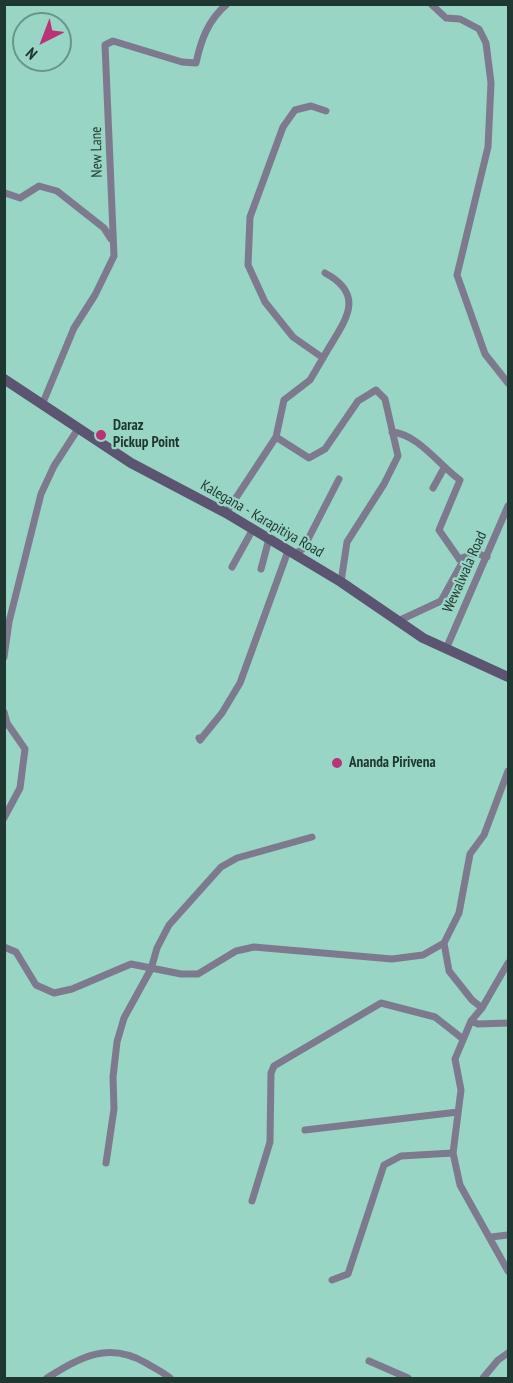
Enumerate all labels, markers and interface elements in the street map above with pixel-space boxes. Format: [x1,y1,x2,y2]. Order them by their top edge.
north arrow [12,12,72,72]
text: N [21,44,41,64]
street label: New Lane [88,126,106,178]
place label: Daraz Pickup Point [113,417,179,452]
marker: Daraz Pickup Point [94,428,108,442]
street label: Kalegana - Karapitiya Road [197,476,327,562]
street label: Wewalwala Road [439,529,491,615]
place label: Ananda Pirivena [349,754,436,772]
marker: Ananda Pirivena [330,756,344,770]

